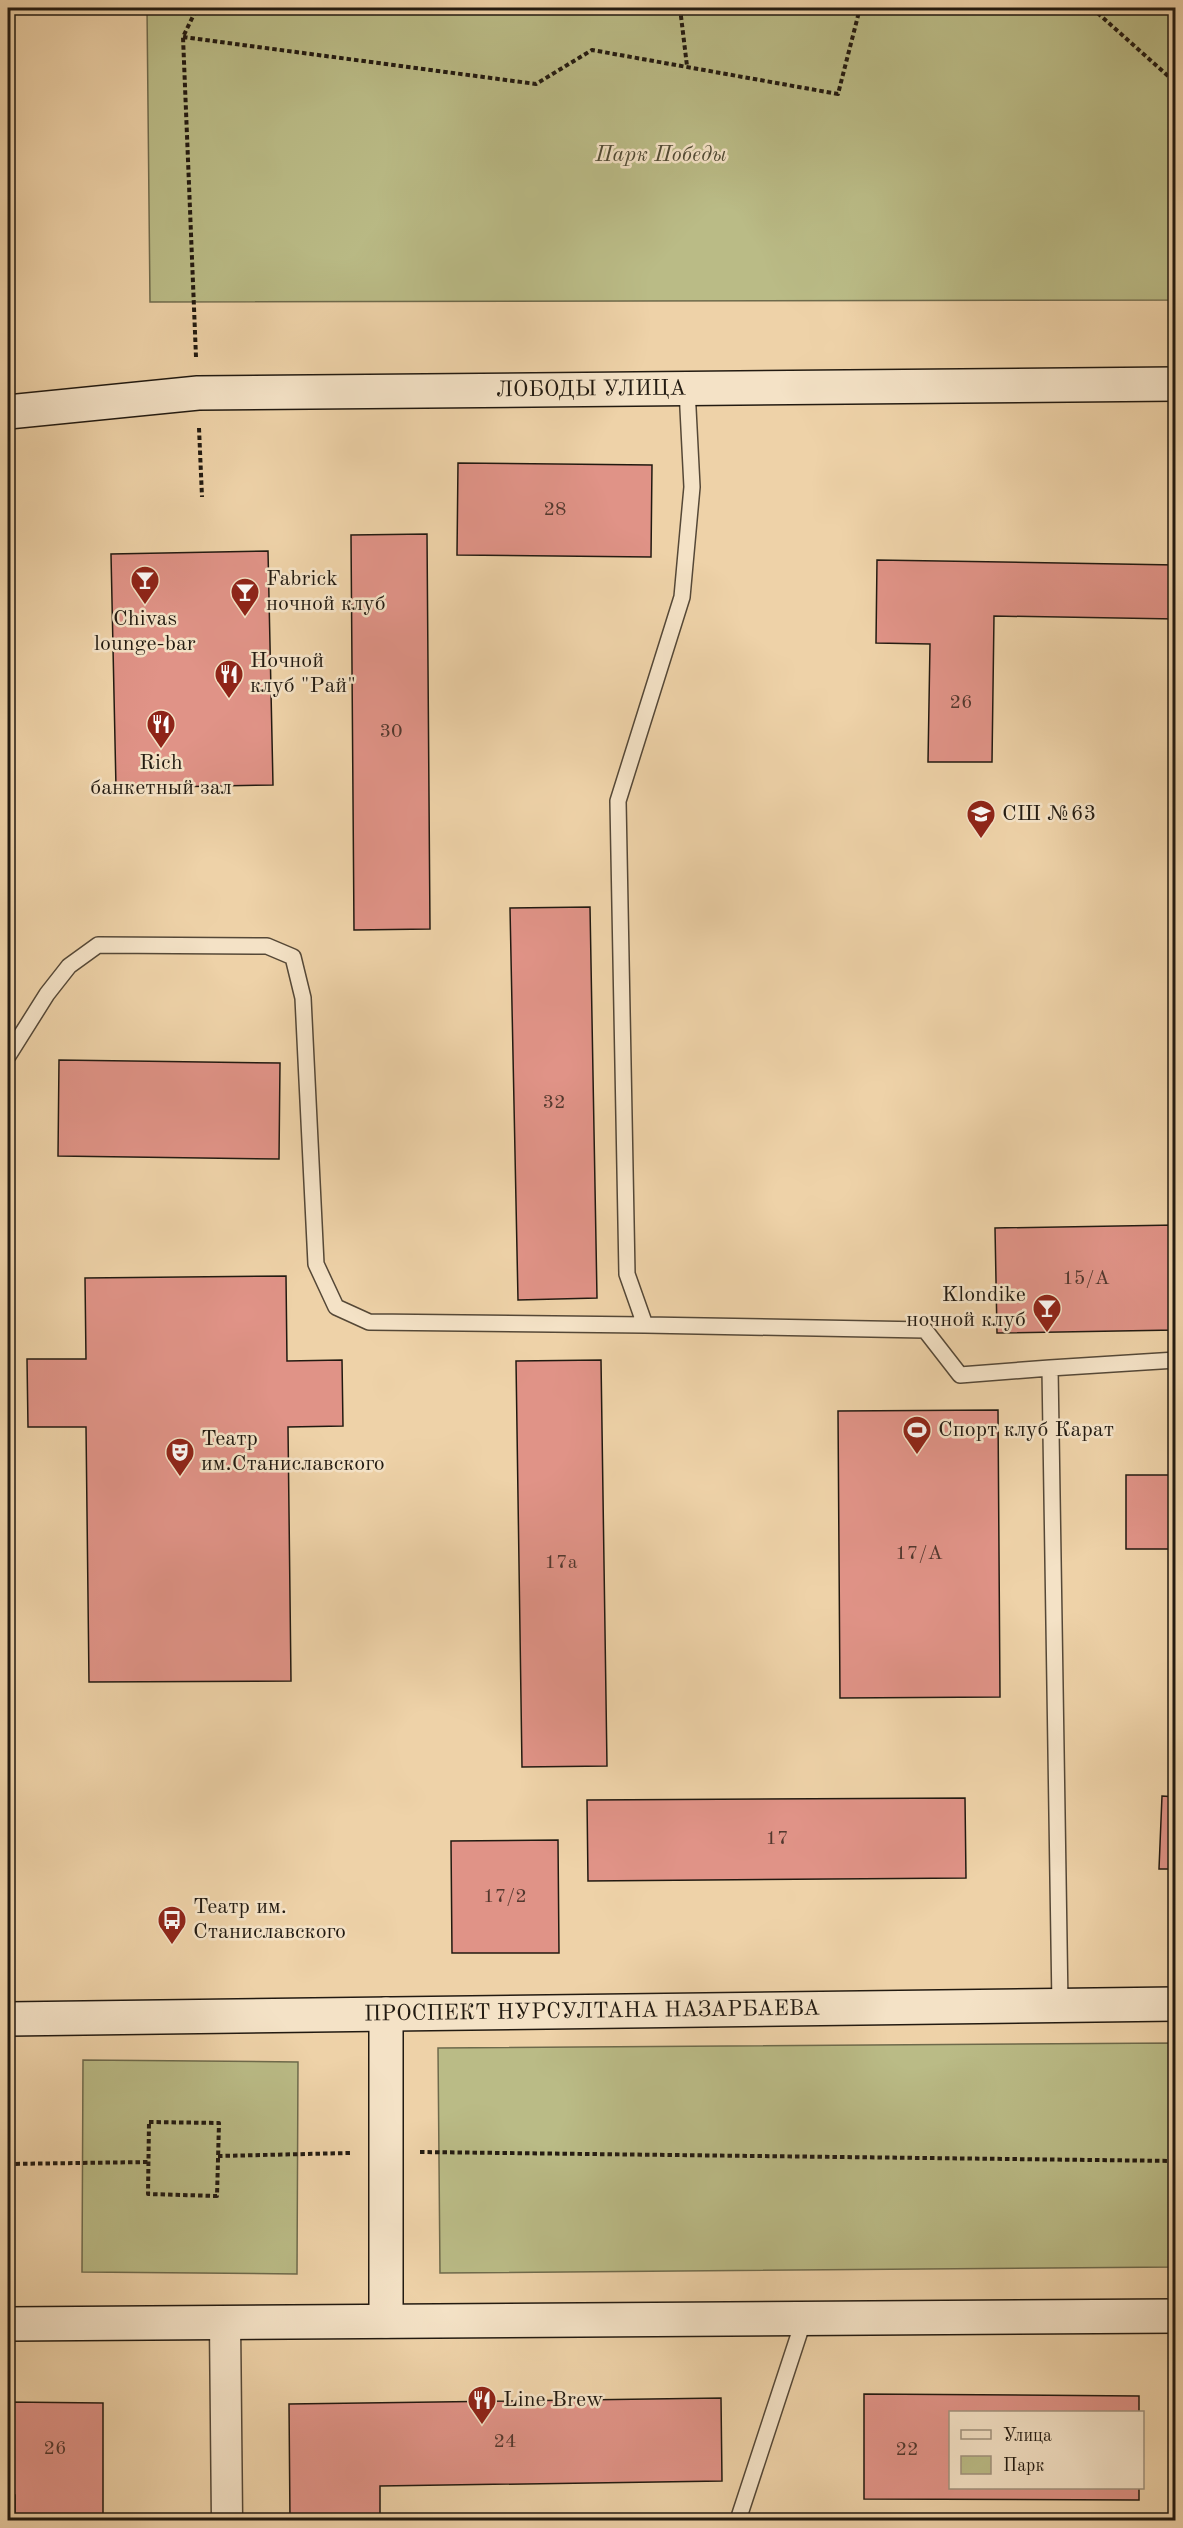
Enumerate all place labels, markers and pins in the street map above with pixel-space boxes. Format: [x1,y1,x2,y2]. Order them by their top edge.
bar icon: Chivas lounge-bar [129,564,161,606]
place label: Fabrick ночной клуб [266,568,386,615]
bar icon: Fabrick ночной клуб [229,576,261,618]
place label: Chivas lounge-bar [94,608,196,655]
place label: Ночной клуб "Рай" [250,650,356,697]
restaurant icon: Ночной клуб "Рай" [213,658,245,700]
restaurant icon: Rich банкетный зал [145,708,177,750]
place label: Rich банкетный зал [90,752,232,799]
school or university icon: СШ №63 [965,798,997,840]
place label: СШ №63 [1002,803,1096,825]
place label: Klondike ночной клуб [906,1284,1026,1331]
bar icon: Klondike ночной клуб [1031,1292,1063,1334]
sports icon: Спорт клуб Карат [901,1414,933,1456]
place label: Спорт клуб Карат [938,1419,1114,1441]
place label: Театр им.Станиславского [201,1428,385,1475]
theatre icon: Театр им.Станиславского [164,1436,196,1478]
place label: Театр им. Станиславского [193,1896,346,1943]
bus stop icon: Театр им. Станиславского [156,1904,188,1946]
restaurant icon: Line Brew [466,2384,498,2426]
place label: Line Brew [503,2389,603,2411]

